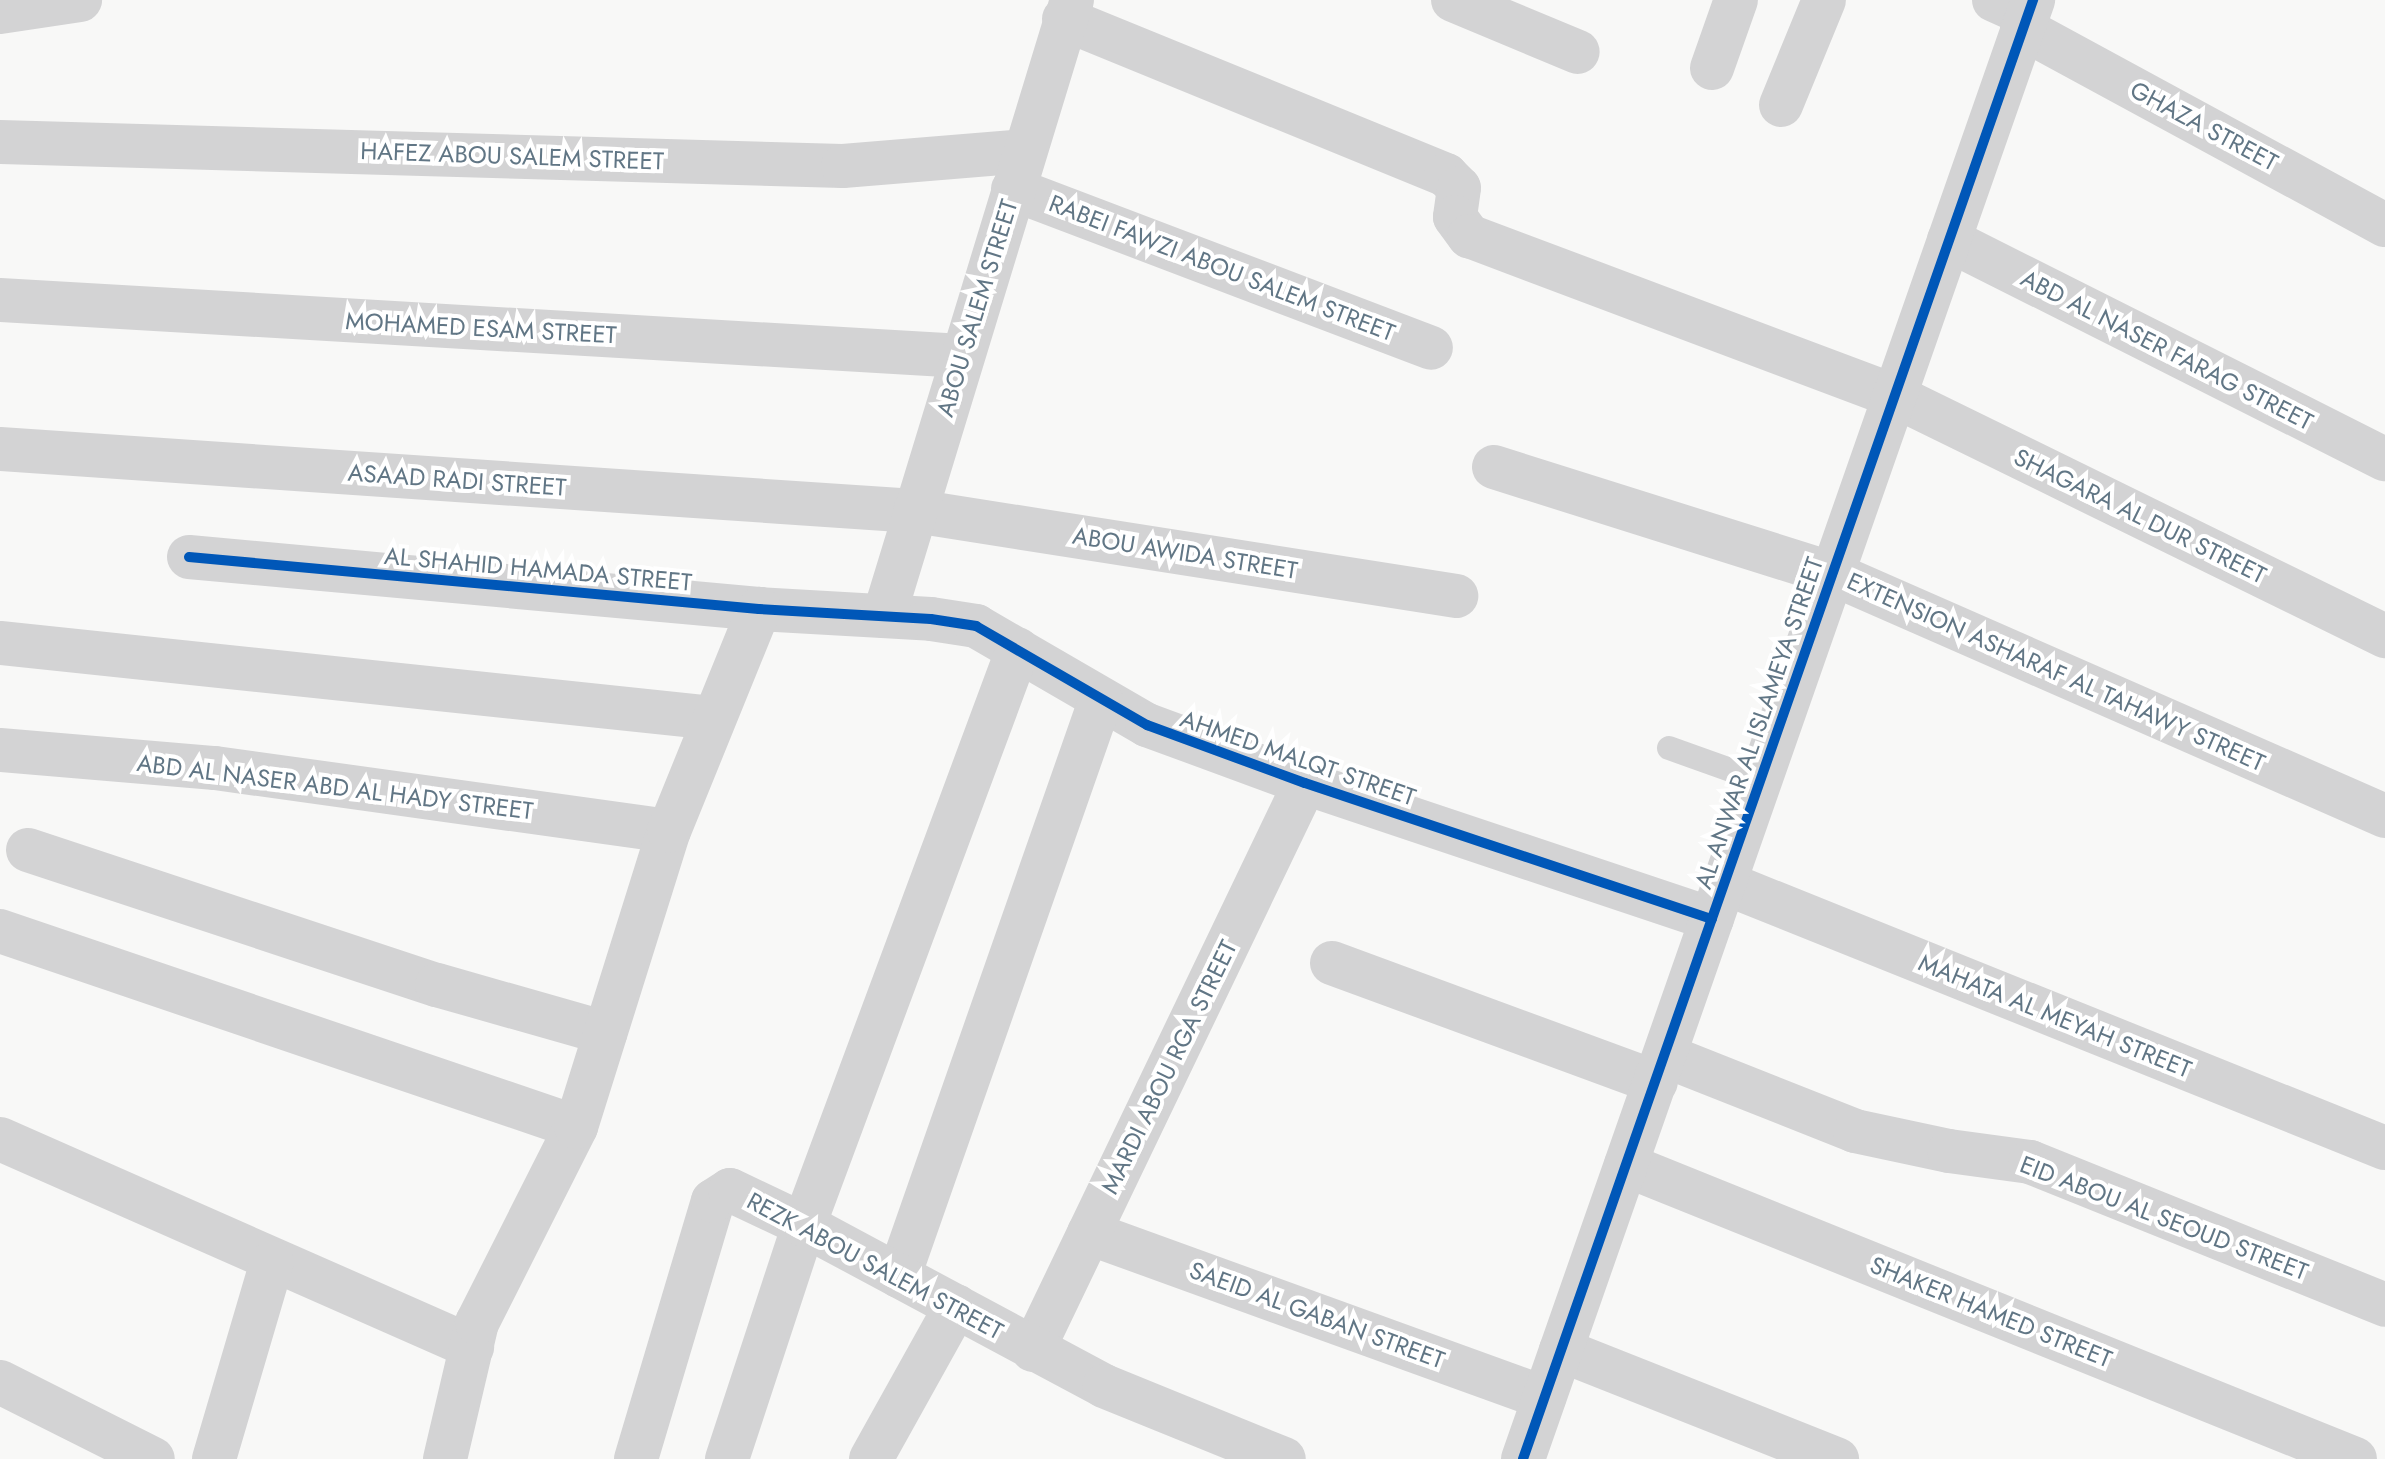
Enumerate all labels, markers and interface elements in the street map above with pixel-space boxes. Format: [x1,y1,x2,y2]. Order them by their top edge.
street label: GHAZA STREET [2125,75,2283,177]
street label: HAFEZ ABOU SALEM STREET [360,136,664,176]
street label: RABEI FAWZI ABOU SALEM STREET [1045,189,1399,347]
street label: ABOU SALEM STREET [930,196,1024,420]
street label: ABD AL NASER FARAG STREET [2016,264,2318,436]
street label: MOHAMED ESAM STREET [345,307,617,349]
street label: SHAGARA AL DUR STREET [2009,442,2271,590]
street label: ASAAD RADI STREET [347,458,567,502]
street label: ABOU AWIDA STREET [1070,521,1300,585]
street label: AL SHAHID HAMADA STREET [383,541,693,597]
street label: AL ANWAR AL ISLAMEYA STREET [1689,554,1829,892]
street label: EXTENSION ASHARAF AL TAHAWY STREET [1843,566,2269,778]
street label: AHMED MALQT STREET [1176,704,1420,812]
street label: ABD AL NASER ABD AL HADY STREET [135,748,535,826]
street label: MARDI ABOU RGA STREET [1095,936,1243,1198]
street label: MAHATA AL MEYAH STREET [1914,948,2196,1084]
street label: EID ABOU AL SEOUD STREET [2016,1150,2312,1286]
street label: REZK ABOU SALEM STREET [742,1186,1008,1346]
street label: SHAKER HAMED STREET [1866,1250,2116,1374]
street label: SAEID AL GABAN STREET [1186,1255,1448,1375]

